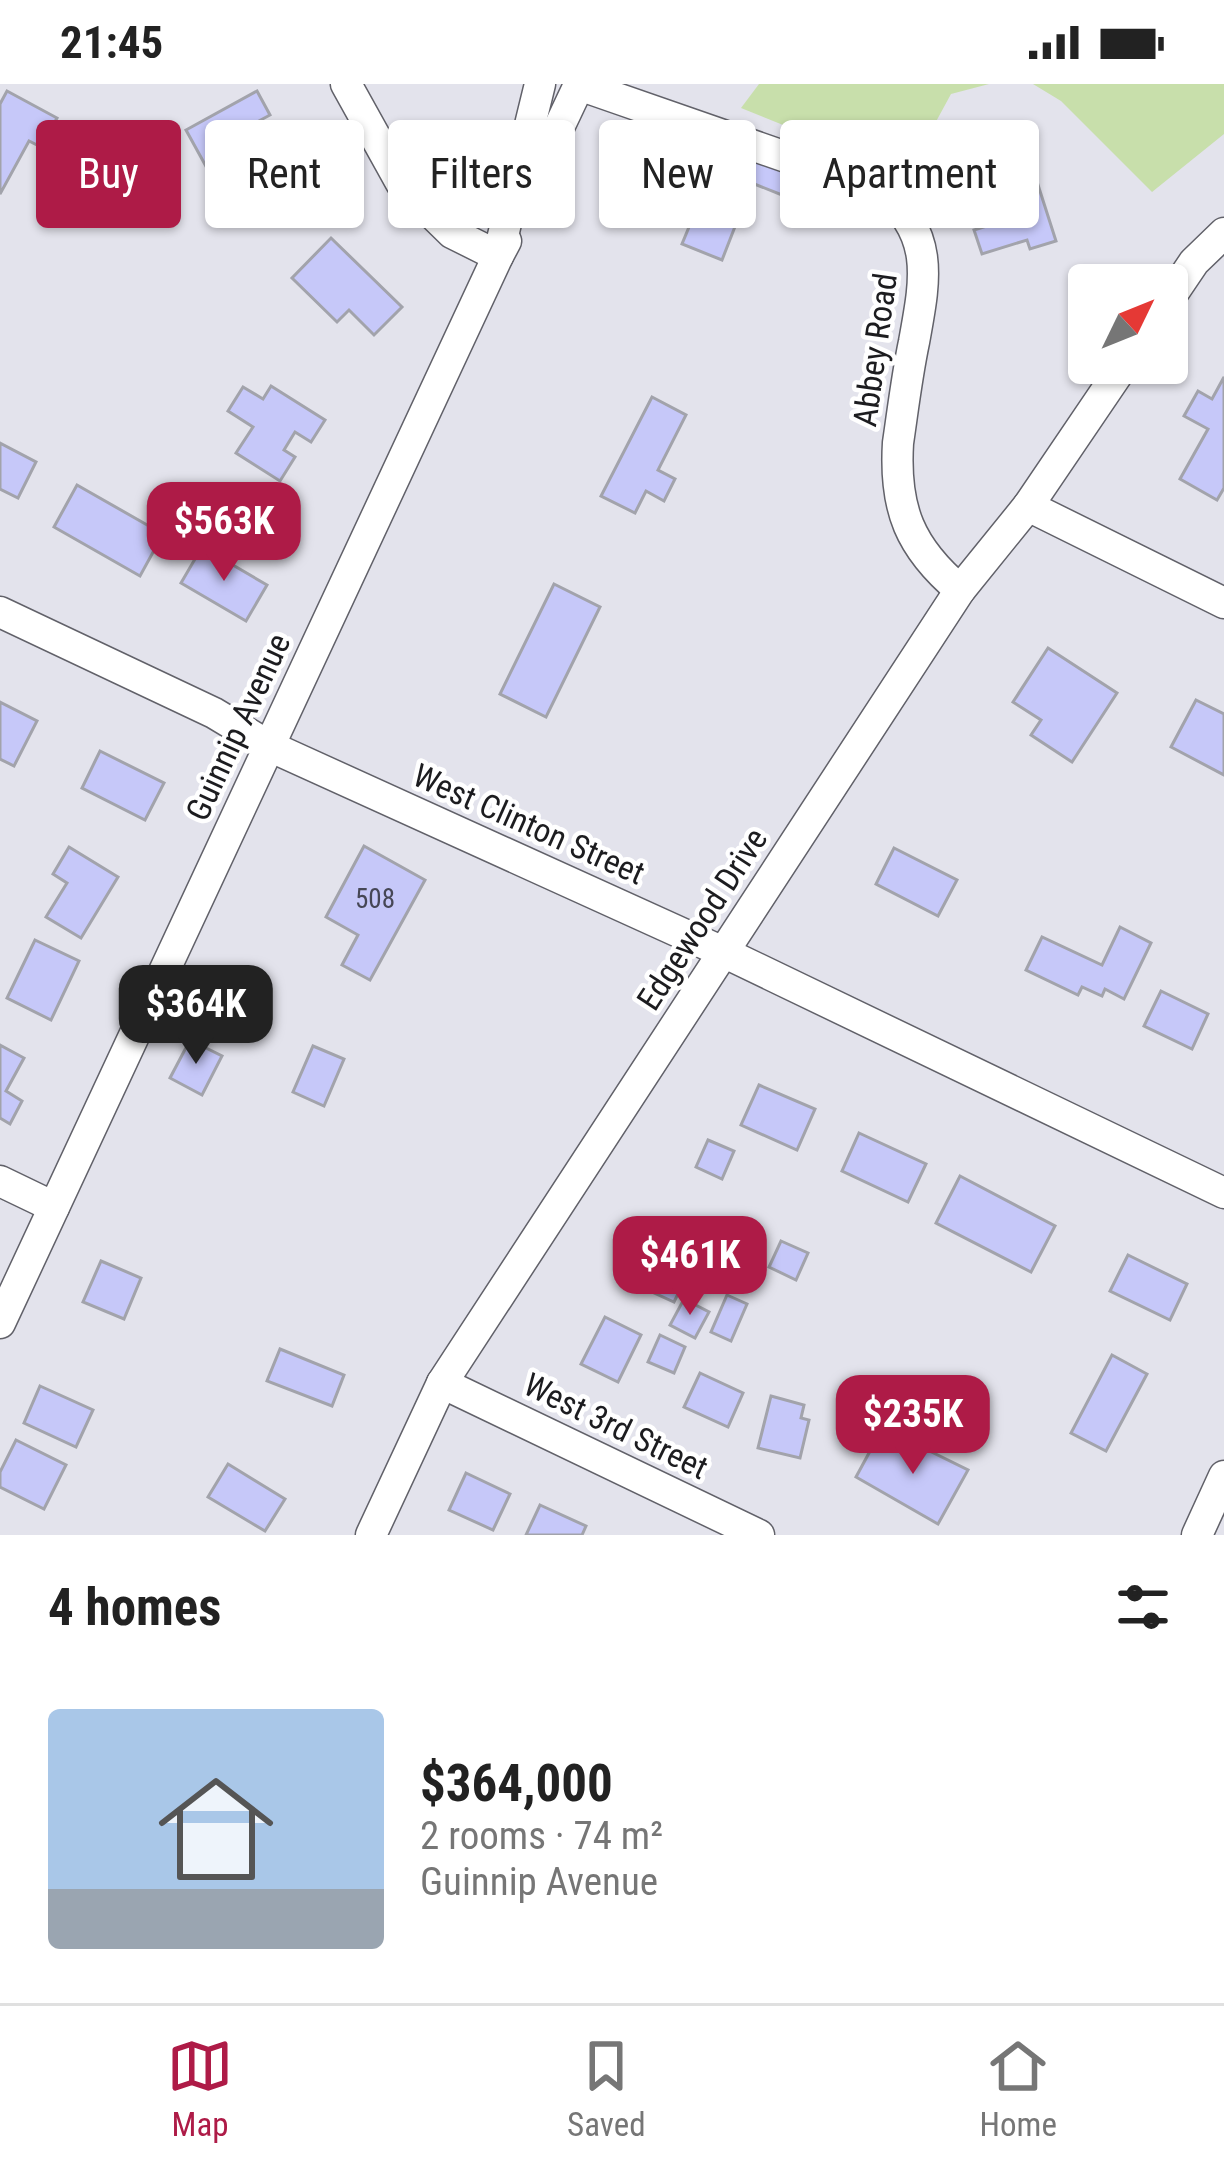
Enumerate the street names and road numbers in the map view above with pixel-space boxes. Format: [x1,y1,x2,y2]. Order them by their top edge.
street label: Abbey Road [845,271,905,429]
street label: Guinnip Avenue [178,627,298,827]
street label: West Clinton Street [407,755,651,893]
street label: Edgewood Drive [629,821,775,1017]
street label: West 3rd Street [518,1365,714,1487]

